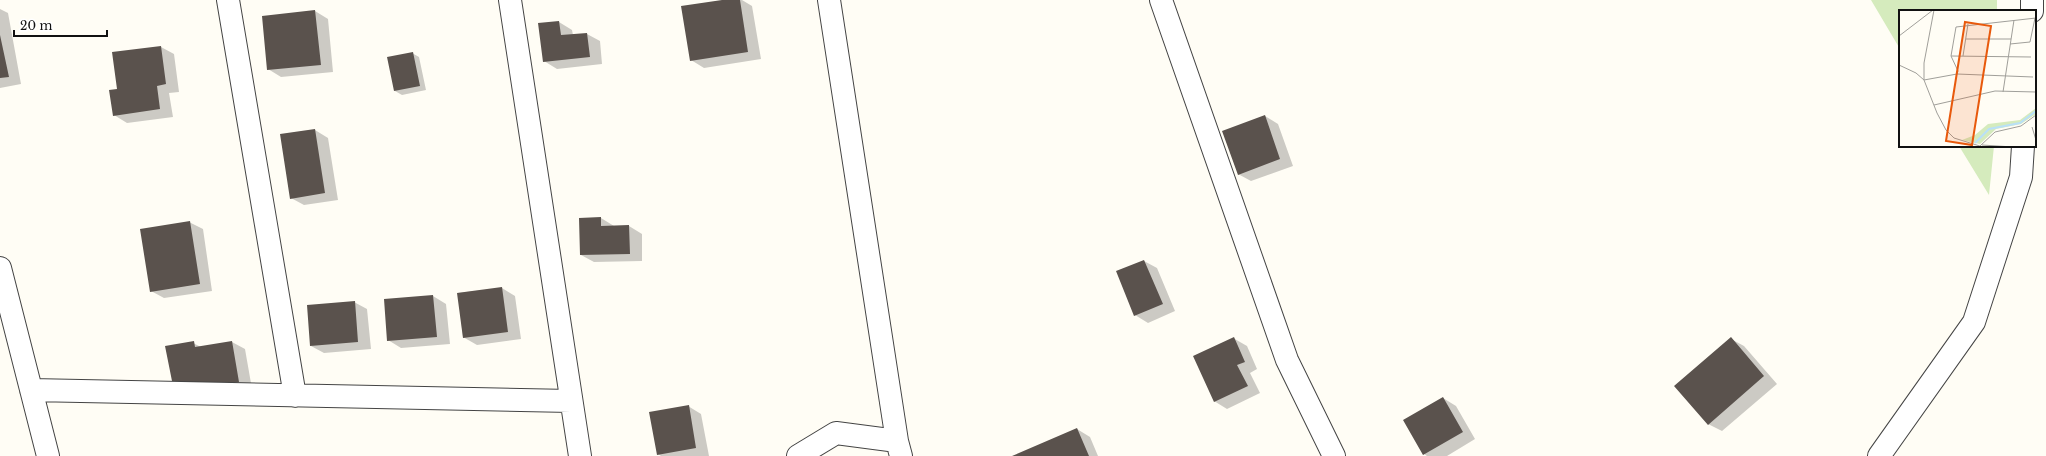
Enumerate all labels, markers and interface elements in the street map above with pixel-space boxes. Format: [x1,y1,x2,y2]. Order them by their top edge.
inset map [1899,10,2036,147]
scale bar [14,12,107,38]
text: 20 m [20,18,52,33]

